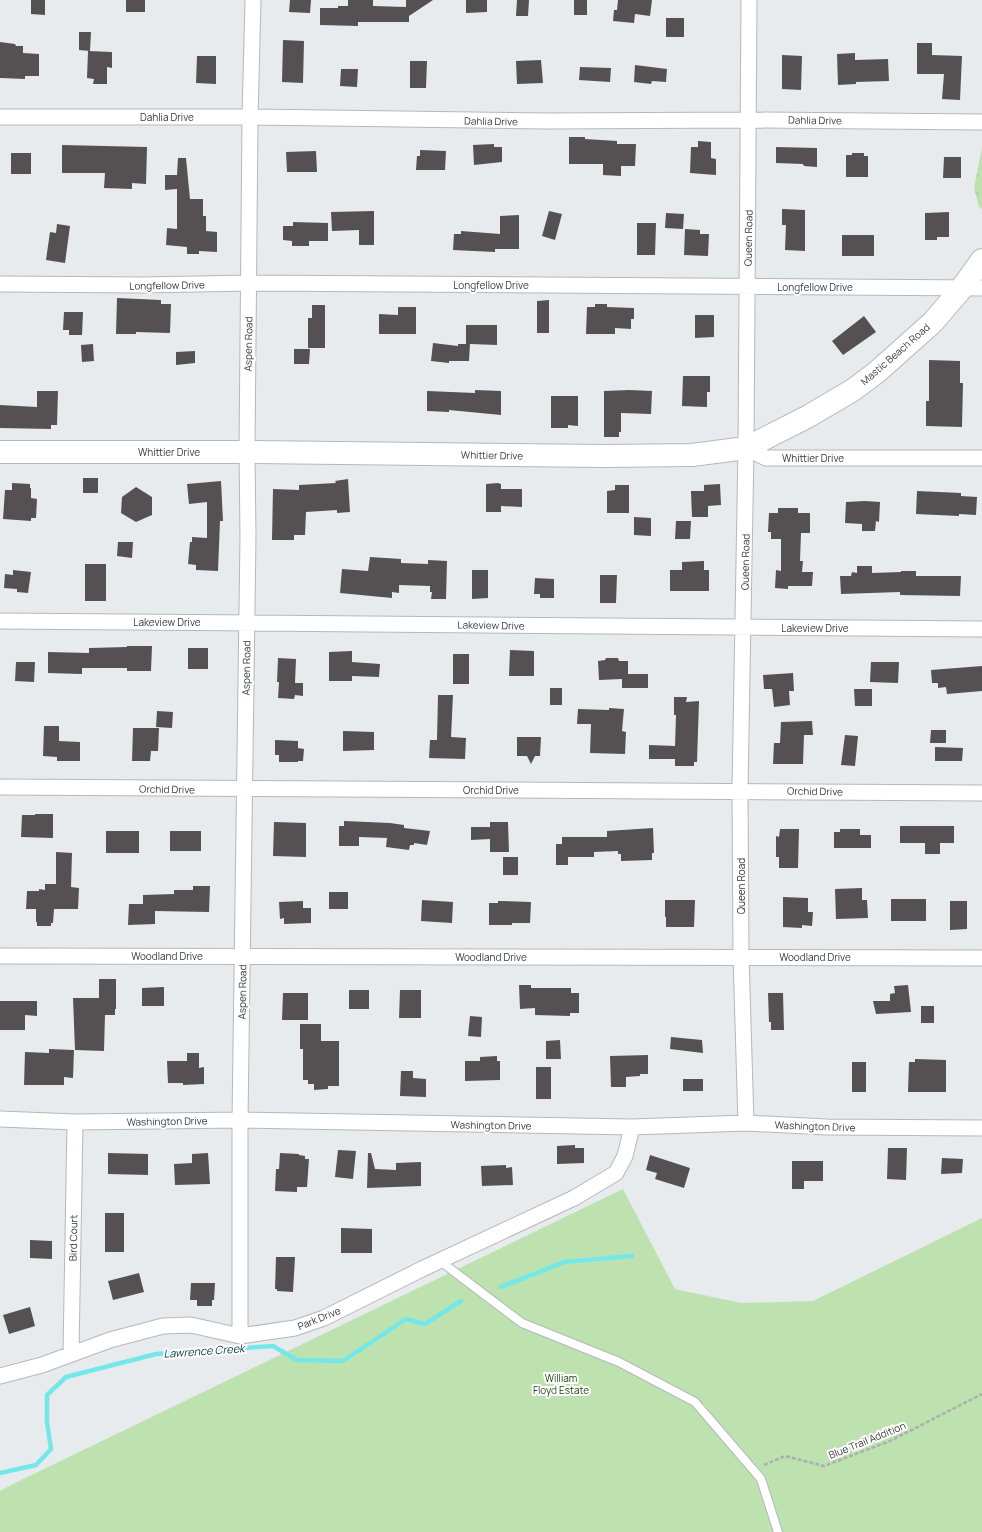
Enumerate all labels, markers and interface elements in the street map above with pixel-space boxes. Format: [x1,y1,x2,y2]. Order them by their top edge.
street label: Dahlia Drive [140,110,194,124]
street label: Dahlia Drive [788,113,842,127]
street label: Dahlia Drive [464,114,518,128]
street label: Queen Road [741,210,755,266]
street label: Longfellow Drive [129,277,205,293]
street label: Longfellow Drive [453,278,529,292]
street label: Longfellow Drive [777,280,853,294]
street label: Aspen Road [241,316,255,372]
street label: Mastic Beach Road [857,320,933,388]
street label: Whittier Drive [138,445,200,459]
street label: Whittier Drive [461,447,523,463]
street label: Whittier Drive [782,451,844,465]
street label: Queen Road [738,534,752,590]
street label: Lakeview Drive [133,615,201,629]
street label: Lakeview Drive [457,617,525,633]
street label: Lakeview Drive [781,621,849,635]
street label: Aspen Road [239,640,253,696]
street label: Orchid Drive [139,782,195,796]
street label: Orchid Drive [463,783,519,797]
street label: Orchid Drive [787,784,843,798]
street label: Queen Road [734,858,748,914]
street label: Woodland Drive [131,949,203,963]
street label: Woodland Drive [455,950,527,964]
street label: Woodland Drive [779,950,851,964]
street label: Aspen Road [235,964,249,1020]
street label: Washington Drive [126,1113,208,1129]
street label: Washington Drive [450,1117,532,1133]
street label: Washington Drive [774,1118,856,1134]
street label: Bird Court [66,1215,80,1261]
street label: Park Drive [295,1303,343,1333]
water label: Lawrence Creek [163,1340,247,1361]
park label: William Floyd Estate [533,1371,589,1397]
street label: Blue Trail Addition [826,1418,908,1462]

